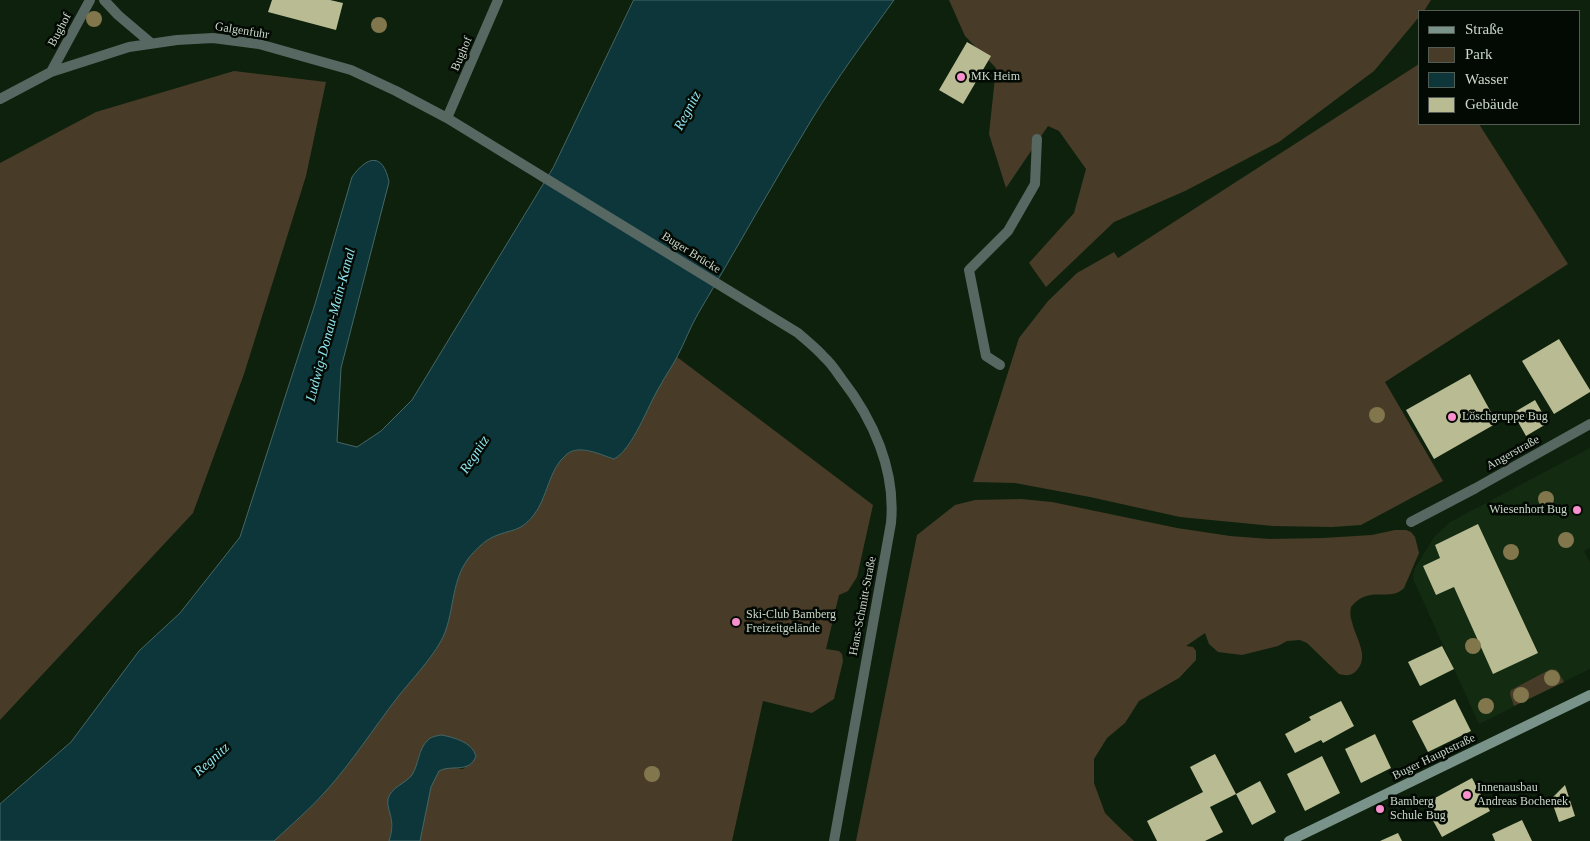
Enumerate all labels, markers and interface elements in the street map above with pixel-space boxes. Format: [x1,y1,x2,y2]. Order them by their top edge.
legend [1418,10,1580,125]
street label: Bughof [45,11,75,49]
street label: Galgenfuhr [214,20,270,42]
text: Straße [1465,21,1503,37]
street label: Bughof [448,35,476,73]
text: Park [1465,46,1493,62]
place label: MK Heim [971,70,1020,84]
marker: MK Heim [955,71,967,83]
text: Wasser [1465,71,1508,87]
water label: Regnitz [671,89,705,133]
text: Gebäude [1465,96,1518,112]
street label: Buger Brücke [659,229,723,277]
water label: Ludwig-Donau-Main-Kanal [302,247,360,403]
place label: Löschgruppe Bug [1462,410,1548,424]
marker: Löschgruppe Bug [1446,411,1458,423]
street label: Angerstraße [1484,432,1542,474]
water label: Regnitz [457,433,493,477]
place label: Wiesenhort Bug [1489,503,1567,517]
marker: Wiesenhort Bug [1571,504,1583,516]
street label: Hans-Schmitt-Straße [846,555,880,657]
place label: Ski-Club Bamberg Freizeitgelände [746,608,836,636]
marker: Ski-Club Bamberg Freizeitgelände [730,616,742,628]
street label: Buger Hauptstraße [1390,731,1478,783]
water label: Regnitz [191,740,233,780]
place label: Innenausbau Andreas Bochenek [1477,781,1568,809]
marker: Innenausbau Andreas Bochenek [1461,789,1473,801]
place label: Bamberg Schule Bug [1390,795,1446,823]
marker: Bamberg Schule Bug [1374,803,1386,815]

